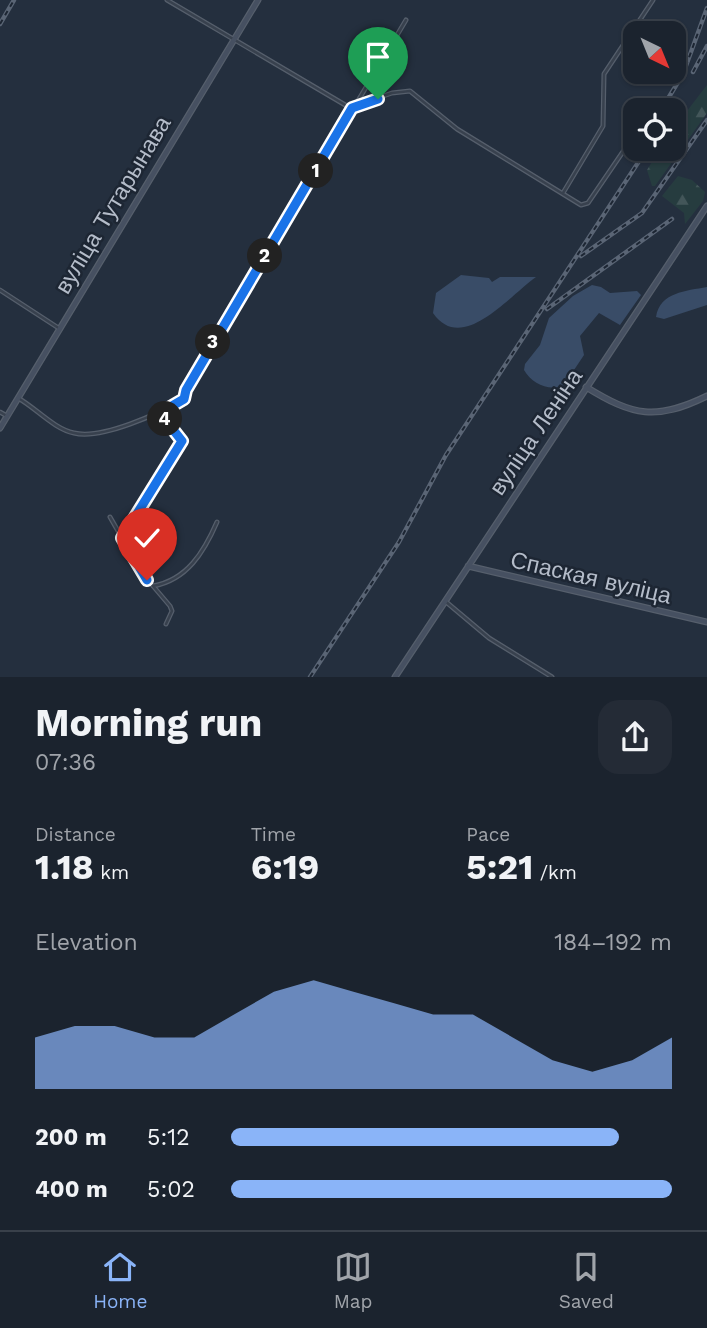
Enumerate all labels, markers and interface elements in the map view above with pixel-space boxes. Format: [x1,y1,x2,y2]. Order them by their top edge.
north arrow [623,21,686,84]
map controls [623,21,686,161]
pin [348,27,408,99]
icon: arrive [359,38,397,76]
button: locate [623,98,686,161]
street label: вуліца Тутарынава [49,111,177,299]
pin: 1 [298,154,334,188]
text: 1 [311,159,320,182]
pin: 2 [247,238,282,274]
text: 2 [259,244,270,267]
pin: 3 [196,324,230,360]
text: 3 [207,330,218,353]
street label: вуліца Леніна [484,364,588,500]
pin: 4 [148,402,182,436]
text: 4 [158,407,171,430]
pin [117,508,177,580]
icon: check [128,519,166,557]
street label: Спаская вуліца [508,546,674,610]
button: share [598,700,672,774]
text: Morning run [35,701,262,745]
text: 07:36 [35,749,96,776]
text: Distance [35,823,116,846]
text: Time [251,823,296,846]
text: Pace [466,823,510,846]
text: 1.18 [35,846,94,888]
text: 6:19 [251,846,319,888]
text: 5:21 [466,846,533,888]
text: km [94,861,129,884]
text: /km [533,861,577,884]
text: Elevation [35,929,138,956]
text: 184–192 m [554,929,672,956]
text: 200 m [35,1124,107,1151]
text: 5:12 [147,1124,190,1151]
text: 400 m [35,1176,108,1203]
text: 5:02 [147,1176,195,1203]
tab: Home [93,1248,147,1313]
tab: Map [334,1248,372,1313]
tab: Saved [559,1248,614,1313]

